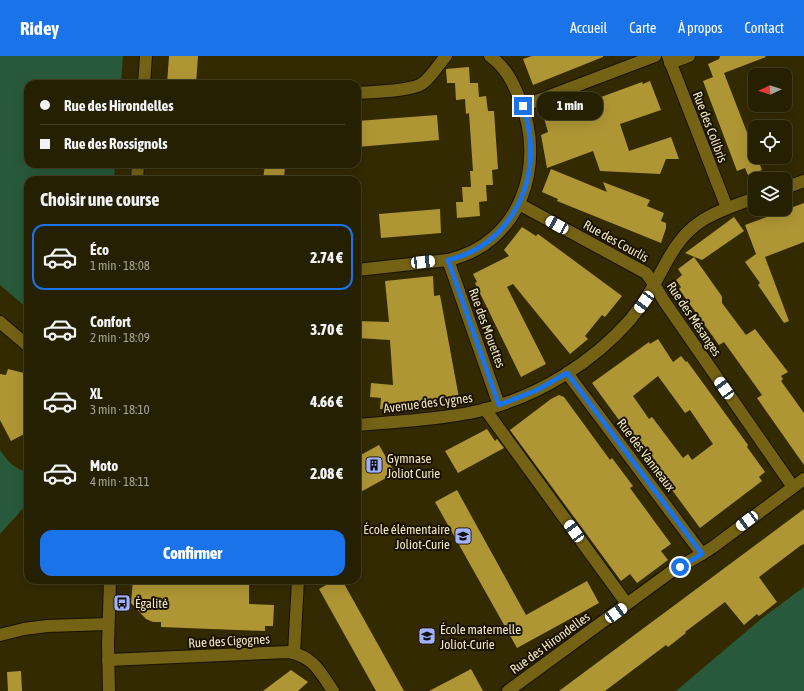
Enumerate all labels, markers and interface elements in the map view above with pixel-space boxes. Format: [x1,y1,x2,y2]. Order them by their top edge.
text: Ridey [20,17,59,39]
text: Accueil [570,20,607,36]
text: Carte [629,20,656,36]
text: À propos [678,20,723,36]
text: Contact [745,20,784,36]
north arrow [748,68,792,112]
map controls [748,68,792,216]
street label: Rue des Colibris [690,89,731,165]
callout: 1 min [537,92,603,120]
text: Rue des Hirondelles [64,97,174,114]
route end [514,97,532,115]
text: 1 min [557,98,583,113]
button: locate [748,120,792,164]
text: Rue des Rossignols [64,135,168,152]
button: layers [748,172,792,216]
text: Choisir une course [40,189,159,210]
car [544,214,570,236]
street label: Rue des Courlis [581,217,651,265]
icon: car [42,239,78,275]
text: Éco [90,241,109,258]
text: 2.74 € [310,249,343,266]
car [410,255,436,269]
text: 1 min · 18:08 [90,258,150,273]
street label: Rue des Mésanges [664,279,725,359]
street label: Rue des Mouettes [466,286,509,370]
car [632,289,656,315]
icon: car [42,311,78,347]
text: Confort [90,313,131,330]
text: 3.70 € [310,321,343,338]
text: 2 min · 18:09 [90,330,150,345]
car [712,375,736,401]
icon: car [42,383,78,419]
text: XL [90,385,103,402]
street label: Avenue des Cygnes [383,390,474,416]
text: 4.66 € [310,393,343,410]
text: 3 min · 18:10 [90,402,150,417]
street label: Rue des Vanneaux [614,416,679,495]
place label: Gymnase Joliot Curie [387,451,440,481]
icon: car [42,455,78,491]
building icon: Gymnase Joliot Curie [364,455,384,475]
text: Moto [90,457,118,474]
text: 2.08 € [310,465,343,482]
text: 4 min · 18:11 [90,474,150,489]
car [734,509,760,533]
car [562,518,586,544]
place label: École élémentaire Joliot-Curie [363,522,450,552]
school or university icon: École élémentaire Joliot-Curie [453,526,473,546]
button: Confirmer [40,530,345,576]
route start [671,558,689,576]
bus stop icon: Égalité [112,593,132,613]
place label: Égalité [135,596,168,611]
car [603,601,629,625]
street label: Rue des Hirondelles [507,609,593,677]
place label: École maternelle Joliot-Curie [440,622,521,652]
school or university icon: École maternelle Joliot-Curie [417,626,437,646]
street label: Rue des Cigognes [188,631,271,651]

